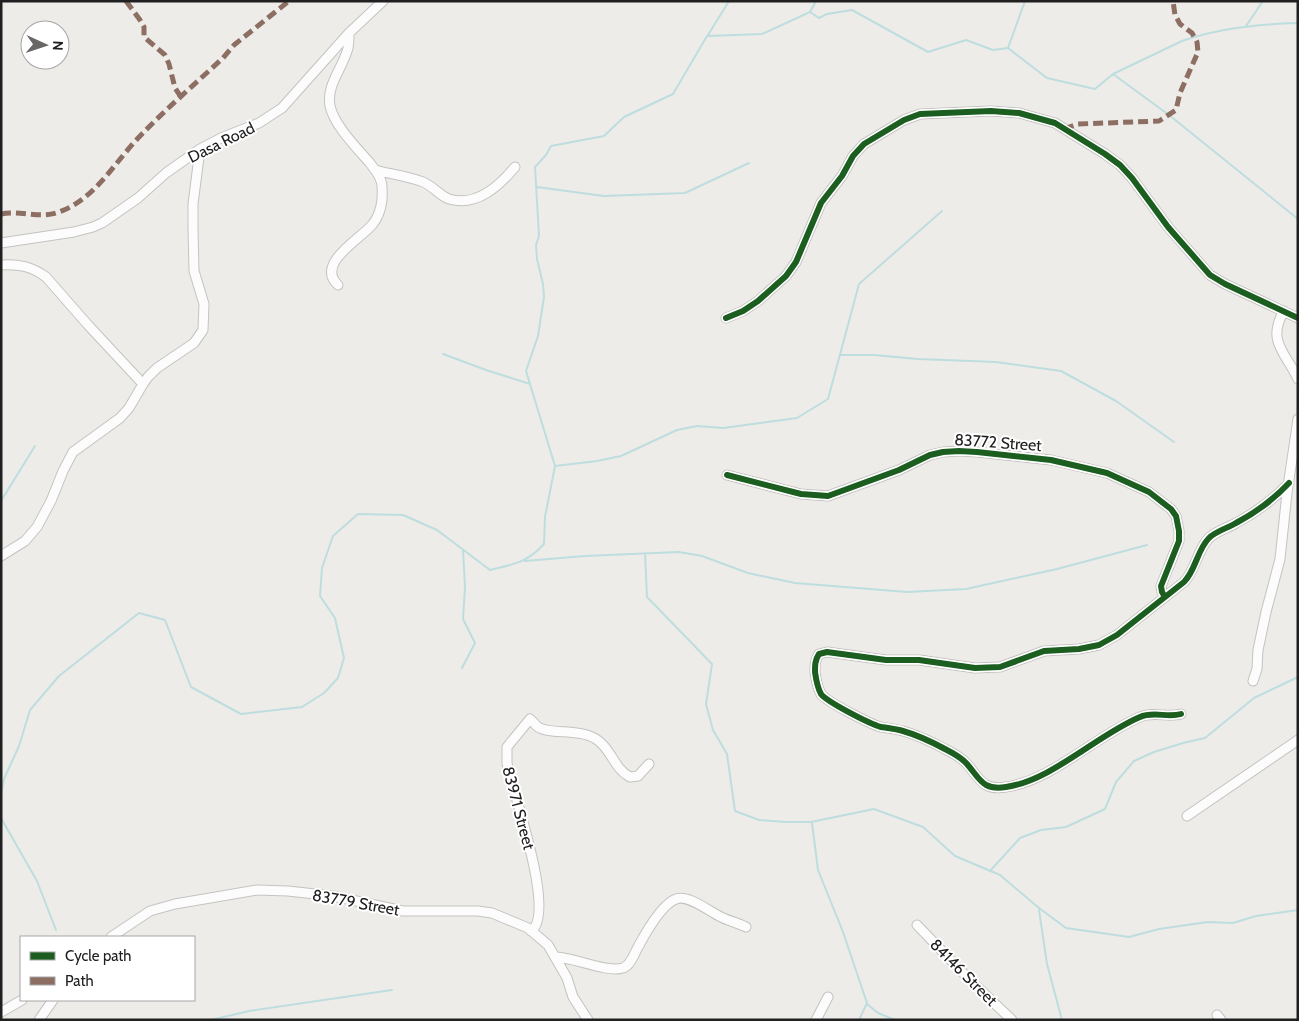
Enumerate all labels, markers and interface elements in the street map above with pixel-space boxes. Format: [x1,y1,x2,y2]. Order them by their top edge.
north arrow [20,20,70,70]
text: N [49,40,67,51]
street label: Dasa Road [185,118,258,167]
street label: 83772 Street [954,430,1043,455]
street label: 83971 Street [498,764,539,852]
street label: 83779 Street [311,885,402,920]
street label: 84146 Street [926,935,1002,1010]
legend [20,936,195,1001]
text: Cycle path [65,947,131,965]
text: Path [65,972,94,990]

